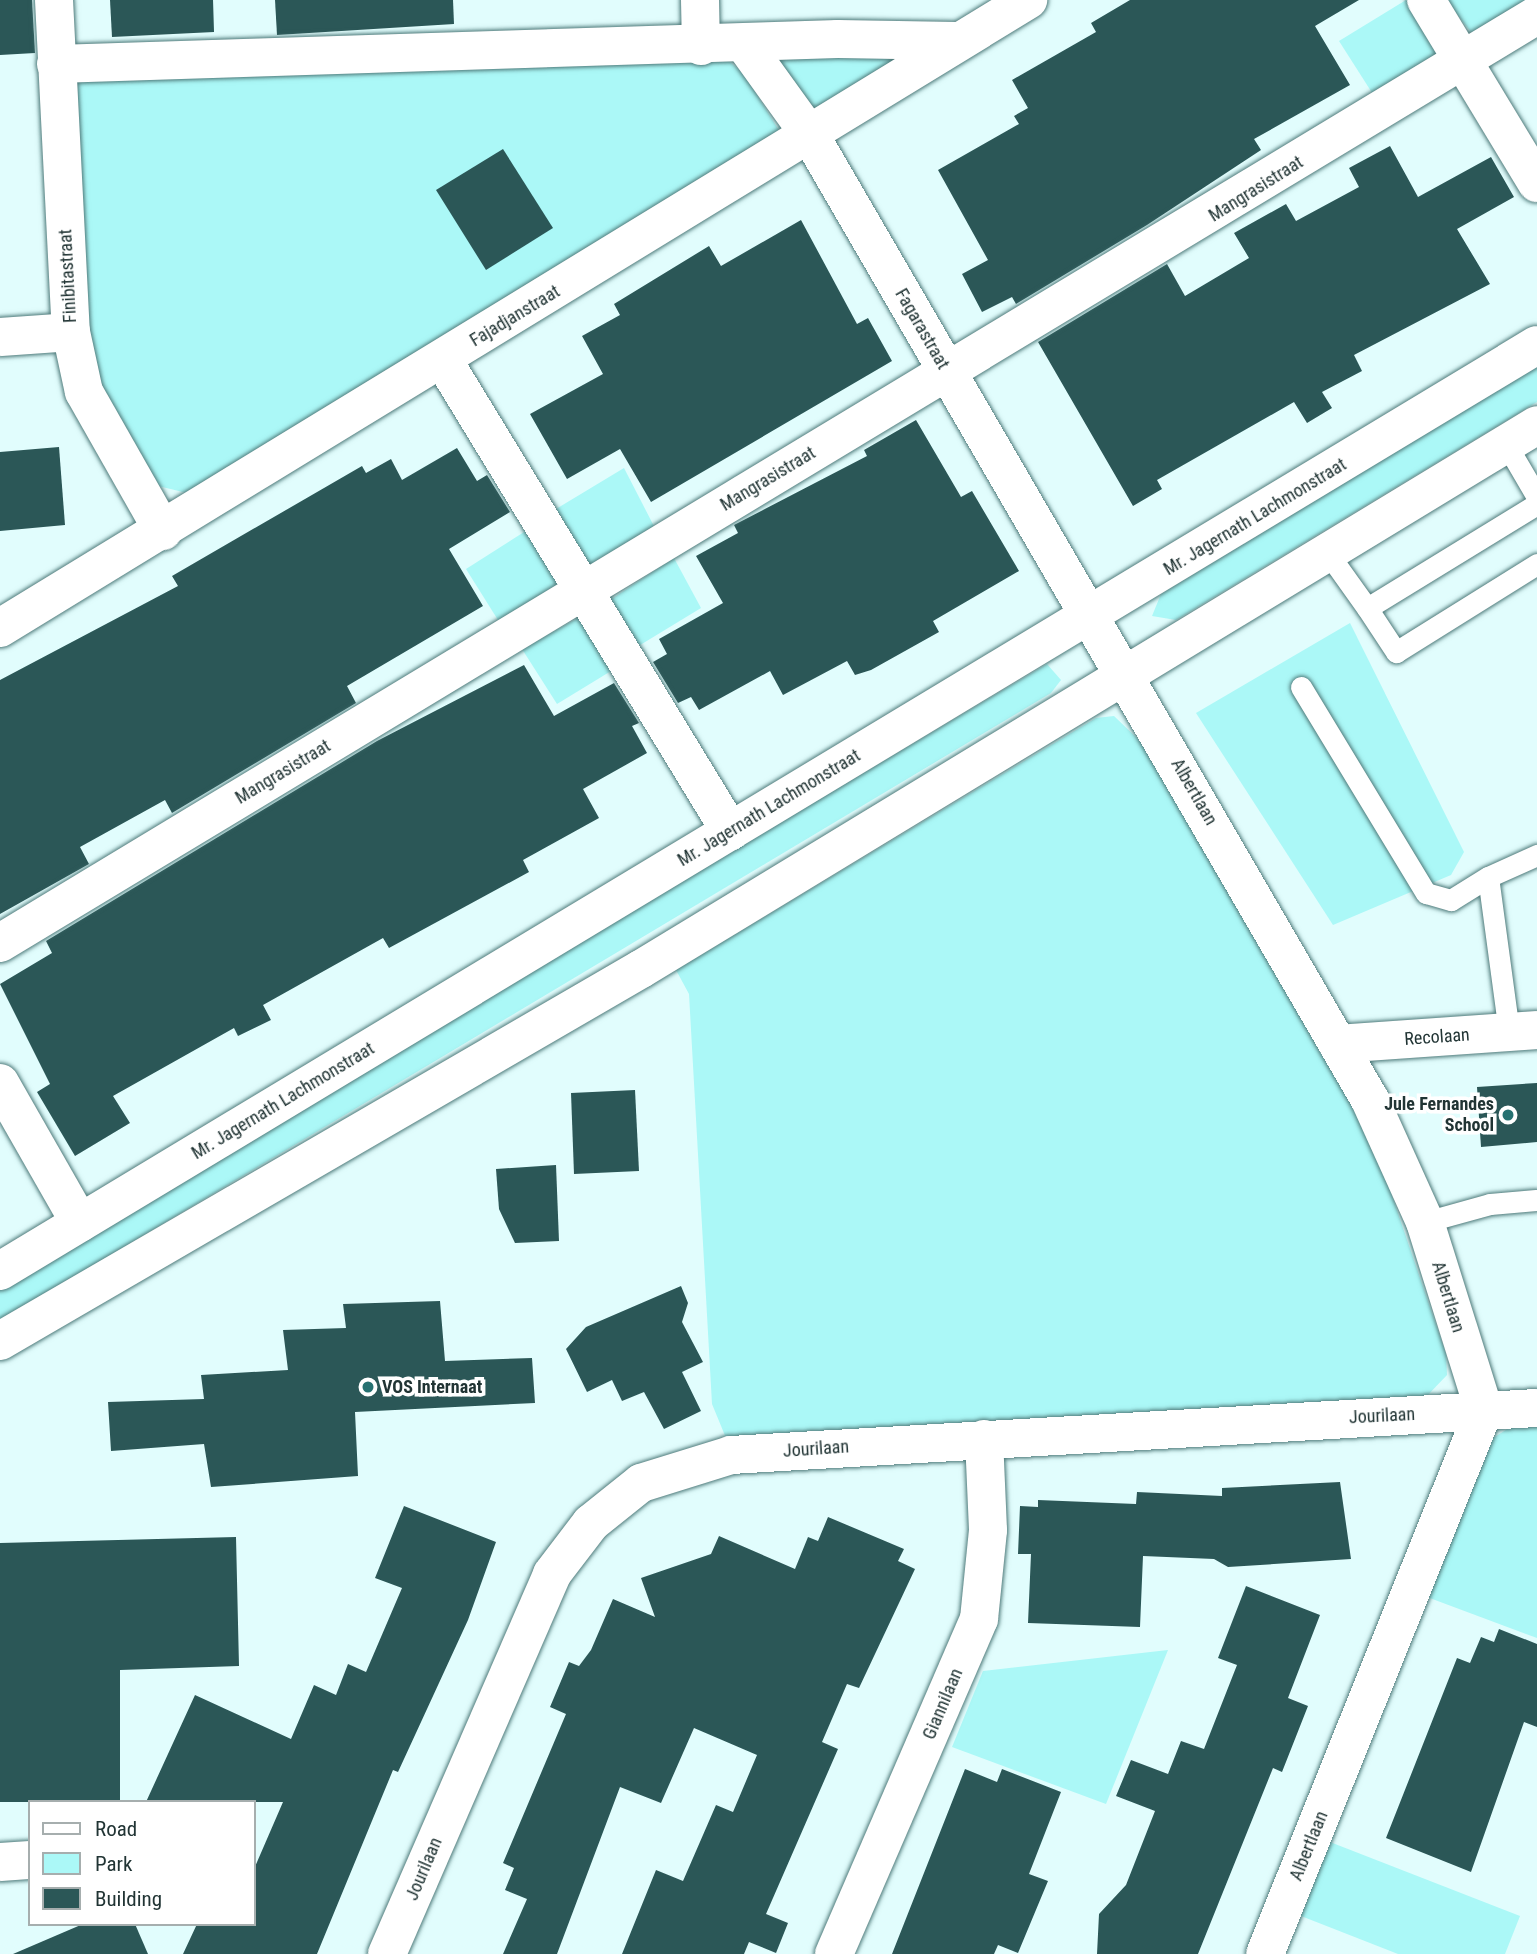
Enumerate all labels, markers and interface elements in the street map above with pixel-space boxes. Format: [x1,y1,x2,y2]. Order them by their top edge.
street label: Mangrasistraat [1205,151,1307,227]
street label: Finibitastraat [55,229,81,323]
street label: Fajadjanstraat [466,281,564,351]
street label: Fagarastraat [890,285,954,373]
street label: Mangrasistraat [717,442,819,516]
street label: Mr. Jagernath Lachmonstraat [1160,454,1350,580]
street label: Mangrasistraat [232,735,334,809]
street label: Mr. Jagernath Lachmonstraat [674,745,864,871]
street label: Albertlaan [1166,755,1222,829]
street label: Recolaan [1404,1024,1470,1050]
street label: Mr. Jagernath Lachmonstraat [188,1038,378,1164]
place label: Jule Fernandes School [1384,1094,1494,1136]
marker: Jule Fernandes School [1500,1107,1516,1123]
street label: Albertlaan [1427,1259,1469,1335]
place label: VOS Internaat [382,1376,482,1398]
marker: VOS Internaat [360,1379,376,1395]
street label: Jourilaan [1348,1403,1416,1429]
street label: Jourilaan [782,1436,850,1462]
street label: Giannilaan [918,1665,968,1743]
legend [28,1800,256,1926]
street label: Albertlaan [1285,1808,1333,1884]
text: Road [95,1817,137,1841]
street label: Jourilaan [401,1834,447,1904]
text: Park [95,1852,132,1876]
text: Building [95,1887,162,1911]

